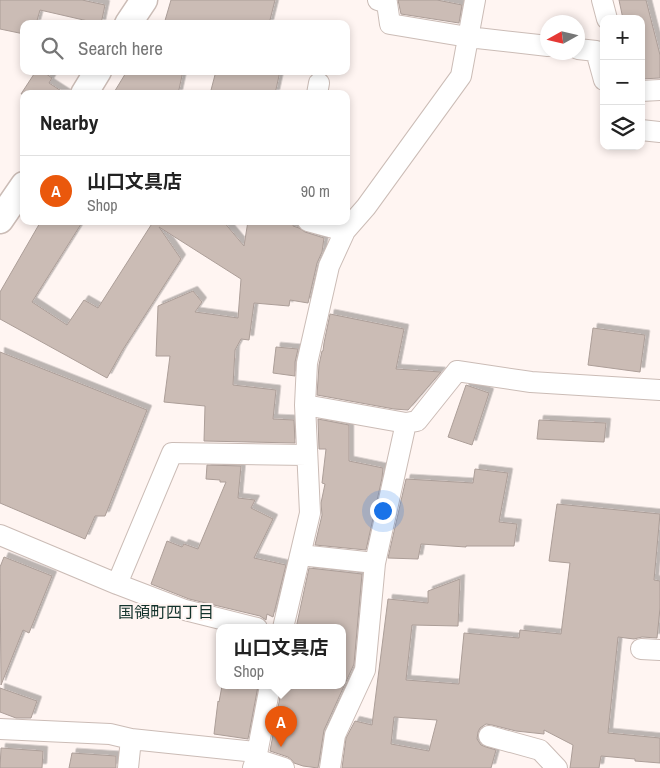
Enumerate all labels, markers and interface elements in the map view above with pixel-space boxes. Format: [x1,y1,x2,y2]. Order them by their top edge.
north arrow [540,15,585,60]
map controls [600,15,645,150]
button: + [600,15,645,60]
search box [20,20,350,75]
icon: search [38,34,66,62]
text: Search here [78,35,163,61]
button: − [600,60,645,105]
button: layers [600,105,645,150]
text: Nearby [40,108,98,137]
text: 山口文具店 [87,168,182,194]
text: A [51,180,61,202]
text: 90 m [301,180,330,202]
text: Shop [87,194,118,216]
your location [370,498,396,524]
district label: 国領町四丁目 [118,601,214,623]
popup [216,624,346,689]
text: 山口文具店 [233,634,329,660]
text: Shop [233,660,264,682]
pin: A [265,706,297,747]

